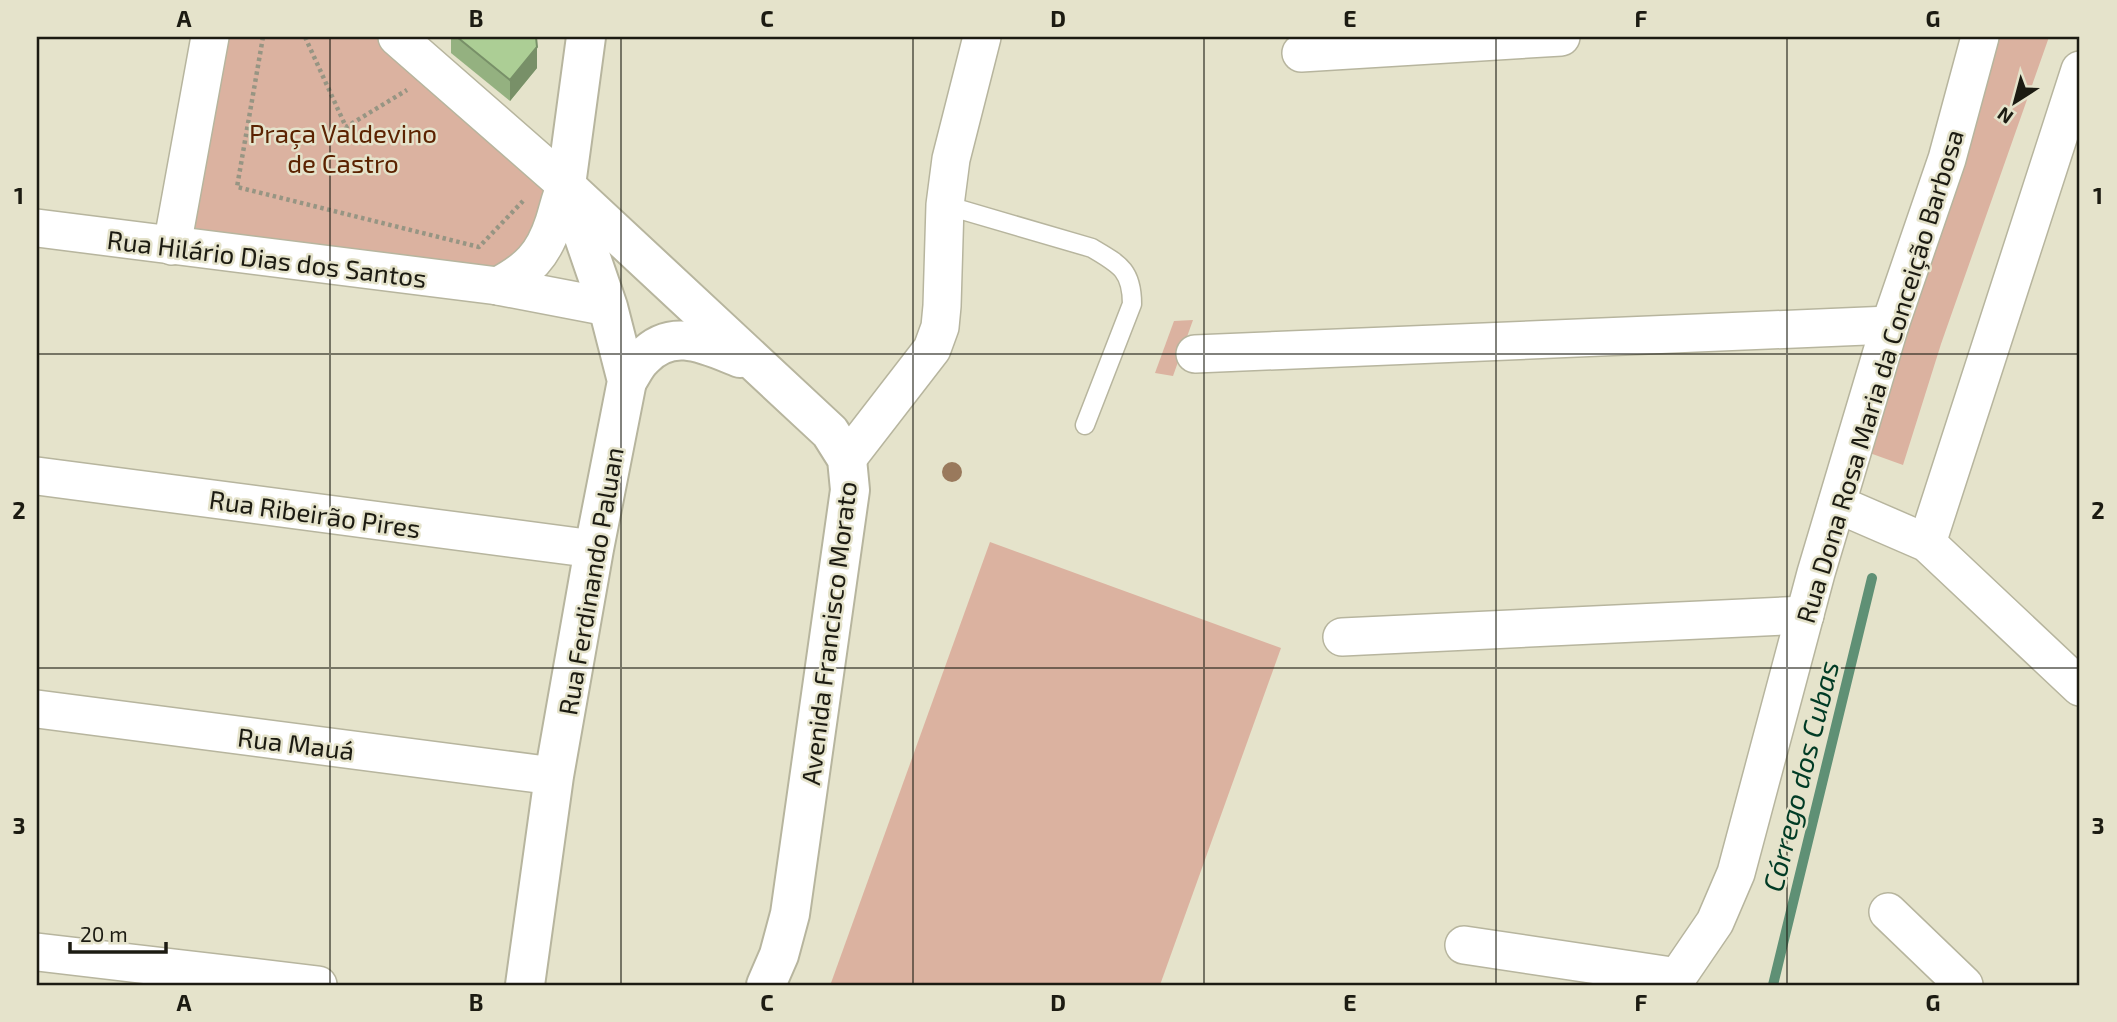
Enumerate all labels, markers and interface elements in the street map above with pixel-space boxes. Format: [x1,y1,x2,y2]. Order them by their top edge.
text: A [176,4,192,32]
text: B [469,4,483,32]
text: C [760,4,774,32]
text: D [1050,4,1066,32]
text: E [1343,4,1357,32]
text: F [1635,4,1648,32]
text: G [1926,4,1940,32]
north arrow [1980,66,2050,136]
text: N [1992,103,2017,129]
park label: Praça Valdevino de Castro [249,117,437,178]
street label: Rua Dona Rosa Maria da Conceição Barbosa [1789,126,1971,627]
text: 1 [14,181,24,209]
text: 1 [2093,181,2103,209]
street label: Rua Hilário Dias dos Santos [105,223,429,293]
street label: Rua Ferdinando Paluan [551,445,629,717]
street label: Avenida Francisco Morato [794,479,862,787]
street label: Rua Ribeirão Pires [207,483,423,543]
text: 2 [12,496,26,524]
text: 2 [2091,496,2105,524]
water label: Córrego dos Cubas [1755,657,1845,895]
street label: Rua Mauá [236,720,356,766]
text: 3 [12,811,26,839]
text: 3 [2091,811,2105,839]
scale bar [70,910,166,954]
text: 20 m [80,921,128,946]
text: A [176,988,192,1016]
text: B [469,988,483,1016]
text: C [760,988,774,1016]
text: D [1050,988,1066,1016]
text: E [1343,988,1357,1016]
text: F [1635,988,1648,1016]
text: G [1926,988,1940,1016]

